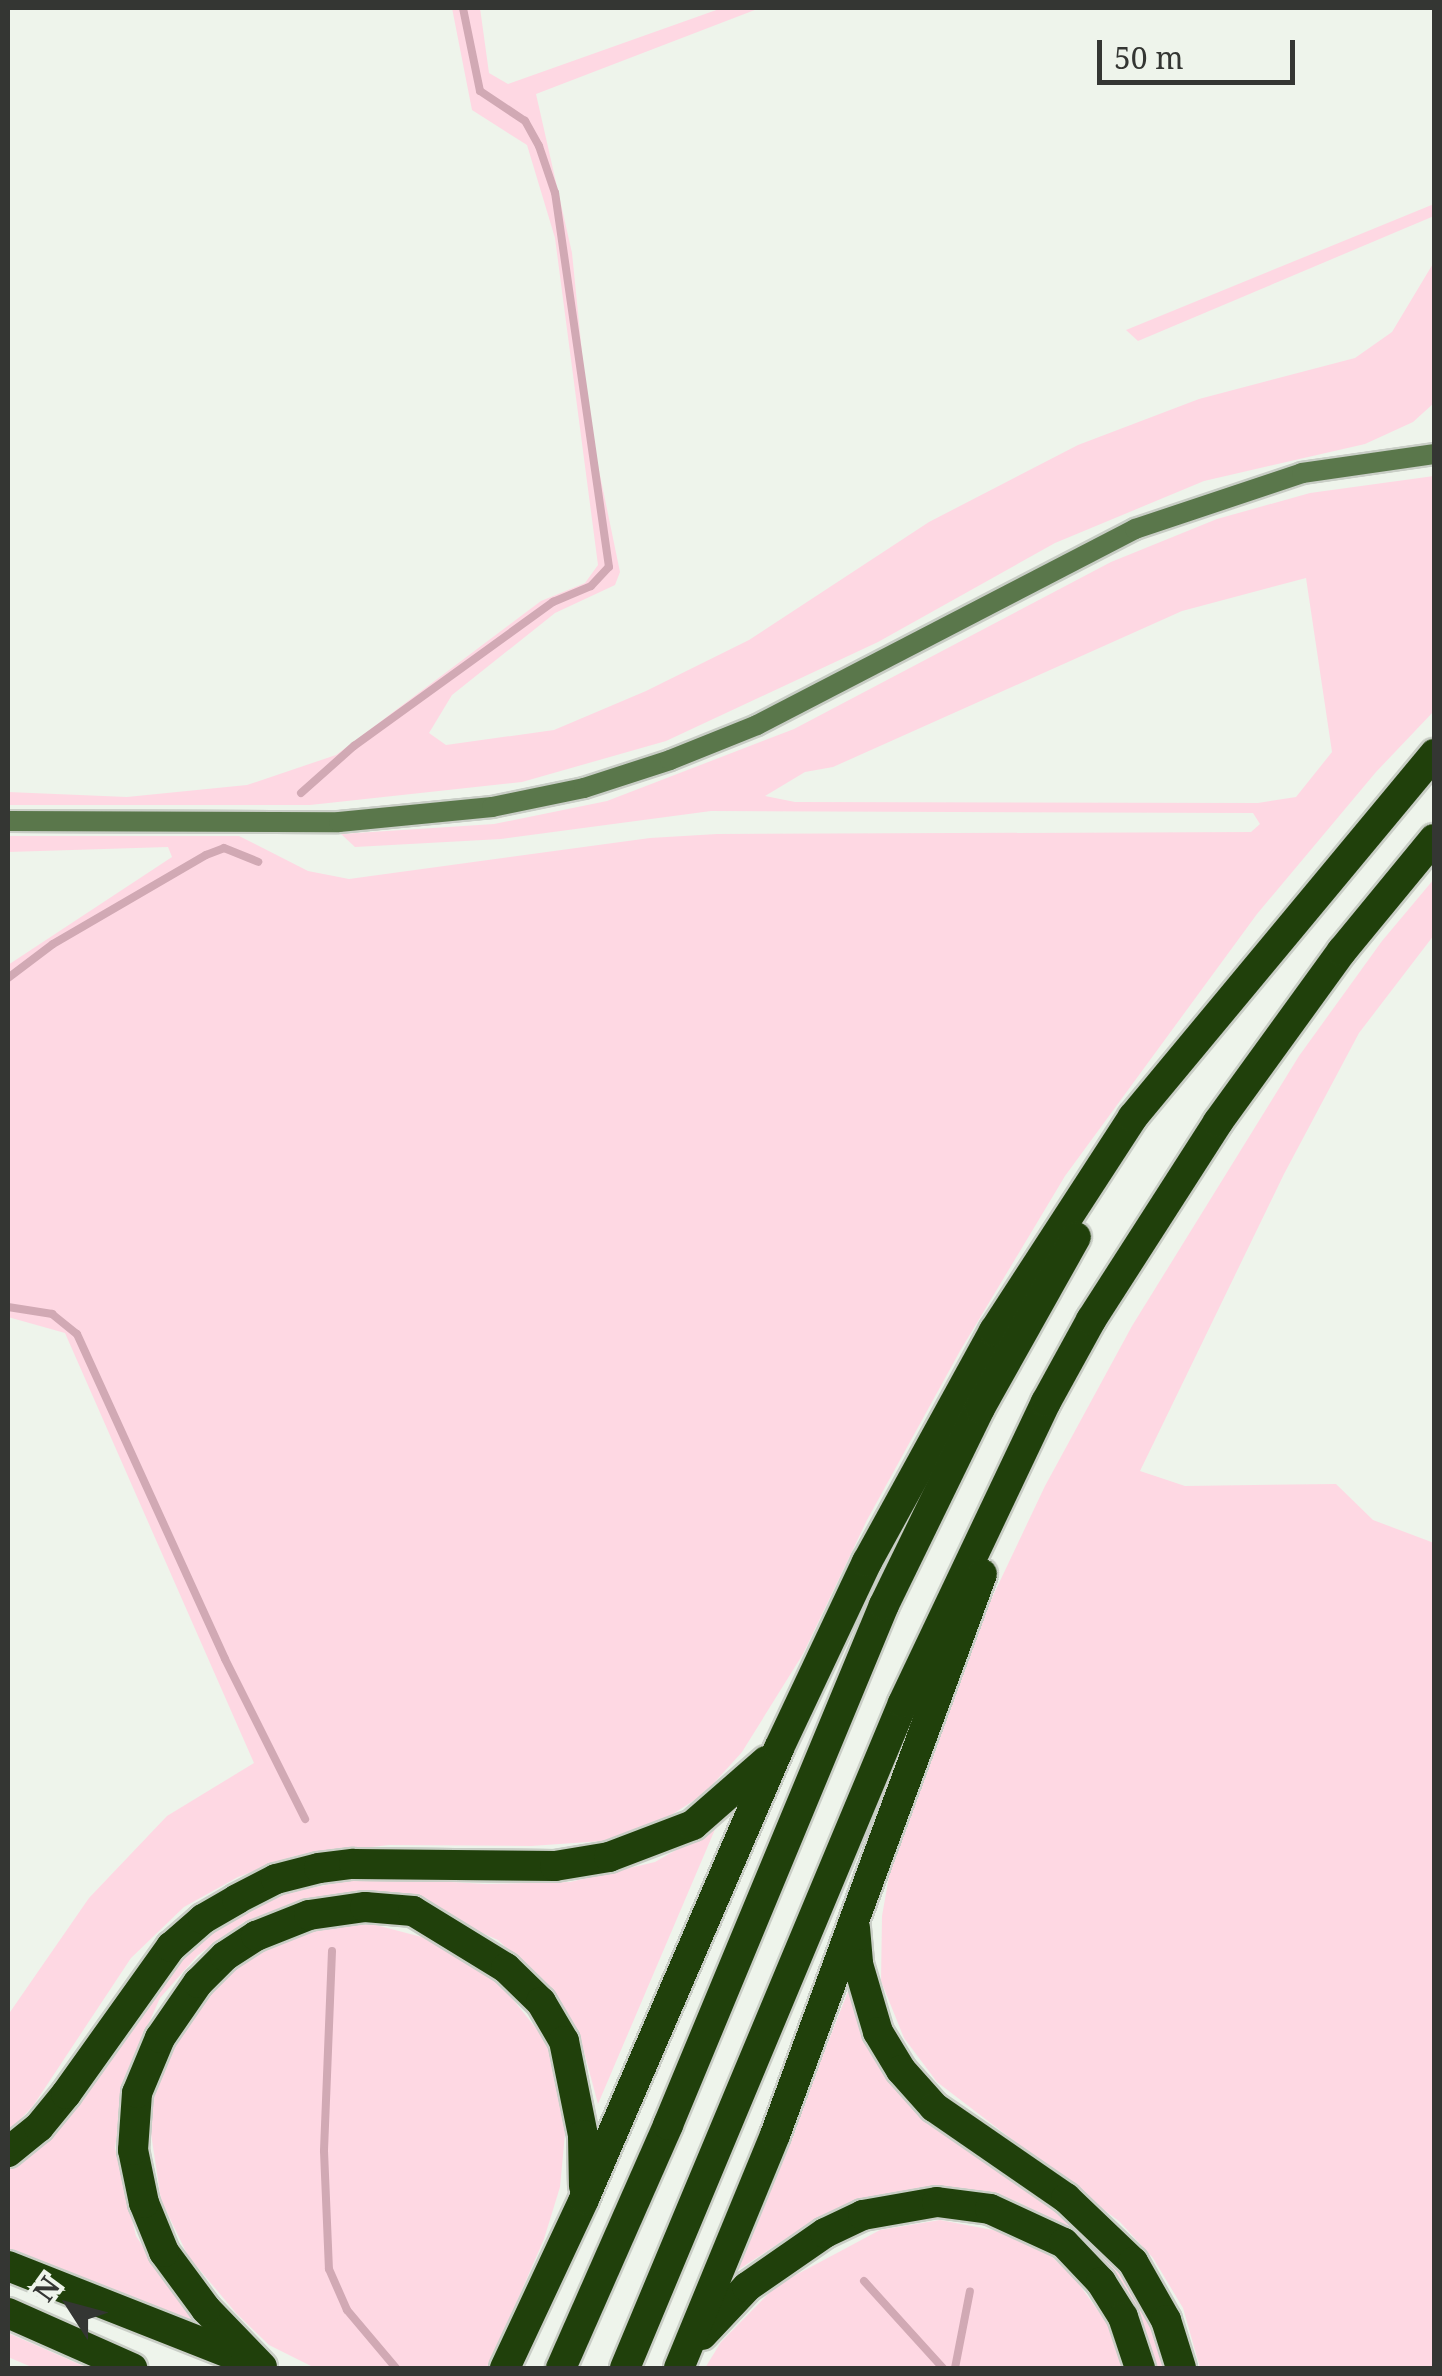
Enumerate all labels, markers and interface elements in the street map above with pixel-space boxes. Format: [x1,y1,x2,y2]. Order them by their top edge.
scale bar [1102,20,1300,82]
text: 50 m [1114,37,1184,78]
north arrow [20,2256,120,2356]
text: N [24,2268,68,2308]

